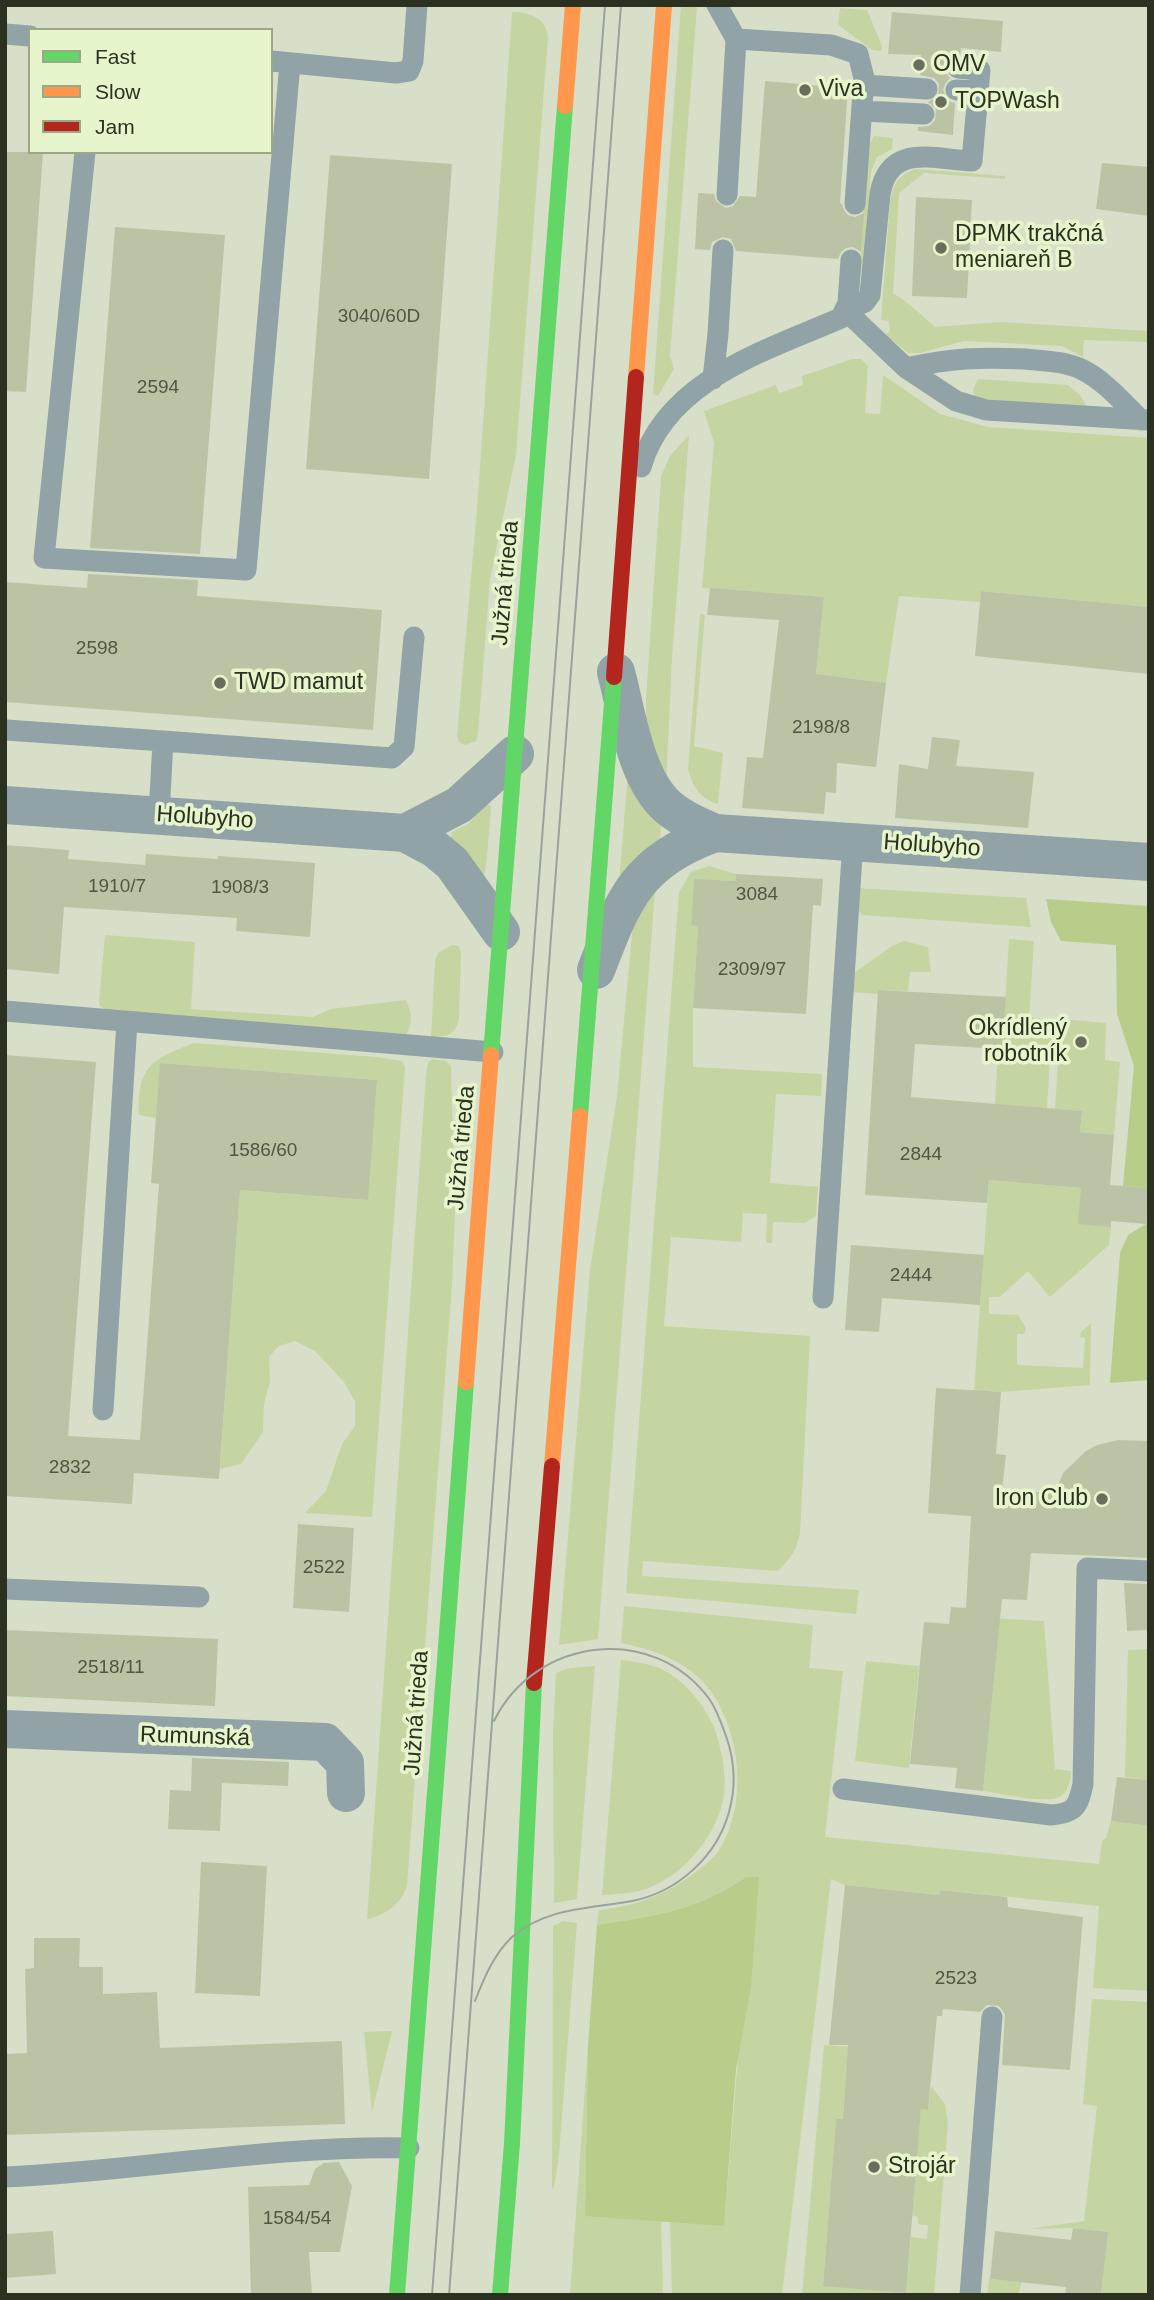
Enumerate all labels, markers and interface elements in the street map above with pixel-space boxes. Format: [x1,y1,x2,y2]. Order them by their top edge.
legend [28,28,273,154]
text: Fast [95,45,136,68]
place label: OMV [933,51,985,79]
marker: OMV [911,57,927,73]
place label: Viva [819,76,863,104]
text: Slow [95,80,141,103]
marker: Viva [797,82,813,98]
place label: TOPWash [955,88,1060,116]
marker: TOPWash [933,94,949,110]
text: Jam [95,115,135,138]
place label: DPMK trakčná meniareň B [955,221,1103,275]
marker: DPMK trakčná meniareň B [933,240,949,256]
house number: 3040/60D [338,306,420,328]
house number: 2594 [137,377,179,399]
street label: Južná trieda [487,519,525,647]
house number: 2598 [76,638,118,660]
place label: TWD mamut [234,669,363,697]
marker: TWD mamut [212,675,228,691]
house number: 2198/8 [792,717,850,739]
street label: Holubyho [156,801,254,835]
street label: Holubyho [883,829,981,863]
house number: 1910/7 [88,876,146,898]
house number: 1908/3 [211,877,269,899]
house number: 3084 [736,884,778,906]
house number: 2309/97 [718,959,786,981]
place label: Okrídlený robotník [969,1015,1067,1069]
marker: Okrídlený robotník [1073,1034,1089,1050]
street label: Južná trieda [443,1084,481,1212]
house number: 1586/60 [229,1140,297,1162]
house number: 2844 [900,1144,942,1166]
house number: 2444 [890,1265,932,1287]
house number: 2832 [49,1457,91,1479]
place label: Iron Club [995,1485,1088,1513]
marker: Iron Club [1094,1491,1110,1507]
house number: 2522 [303,1557,345,1579]
street label: Južná trieda [399,1650,435,1776]
house number: 2518/11 [77,1657,145,1679]
street label: Rumunská [140,1721,250,1753]
house number: 2523 [935,1968,977,1990]
place label: Strojár [888,2153,956,2181]
marker: Strojár [866,2159,882,2175]
house number: 1584/54 [263,2208,331,2230]

